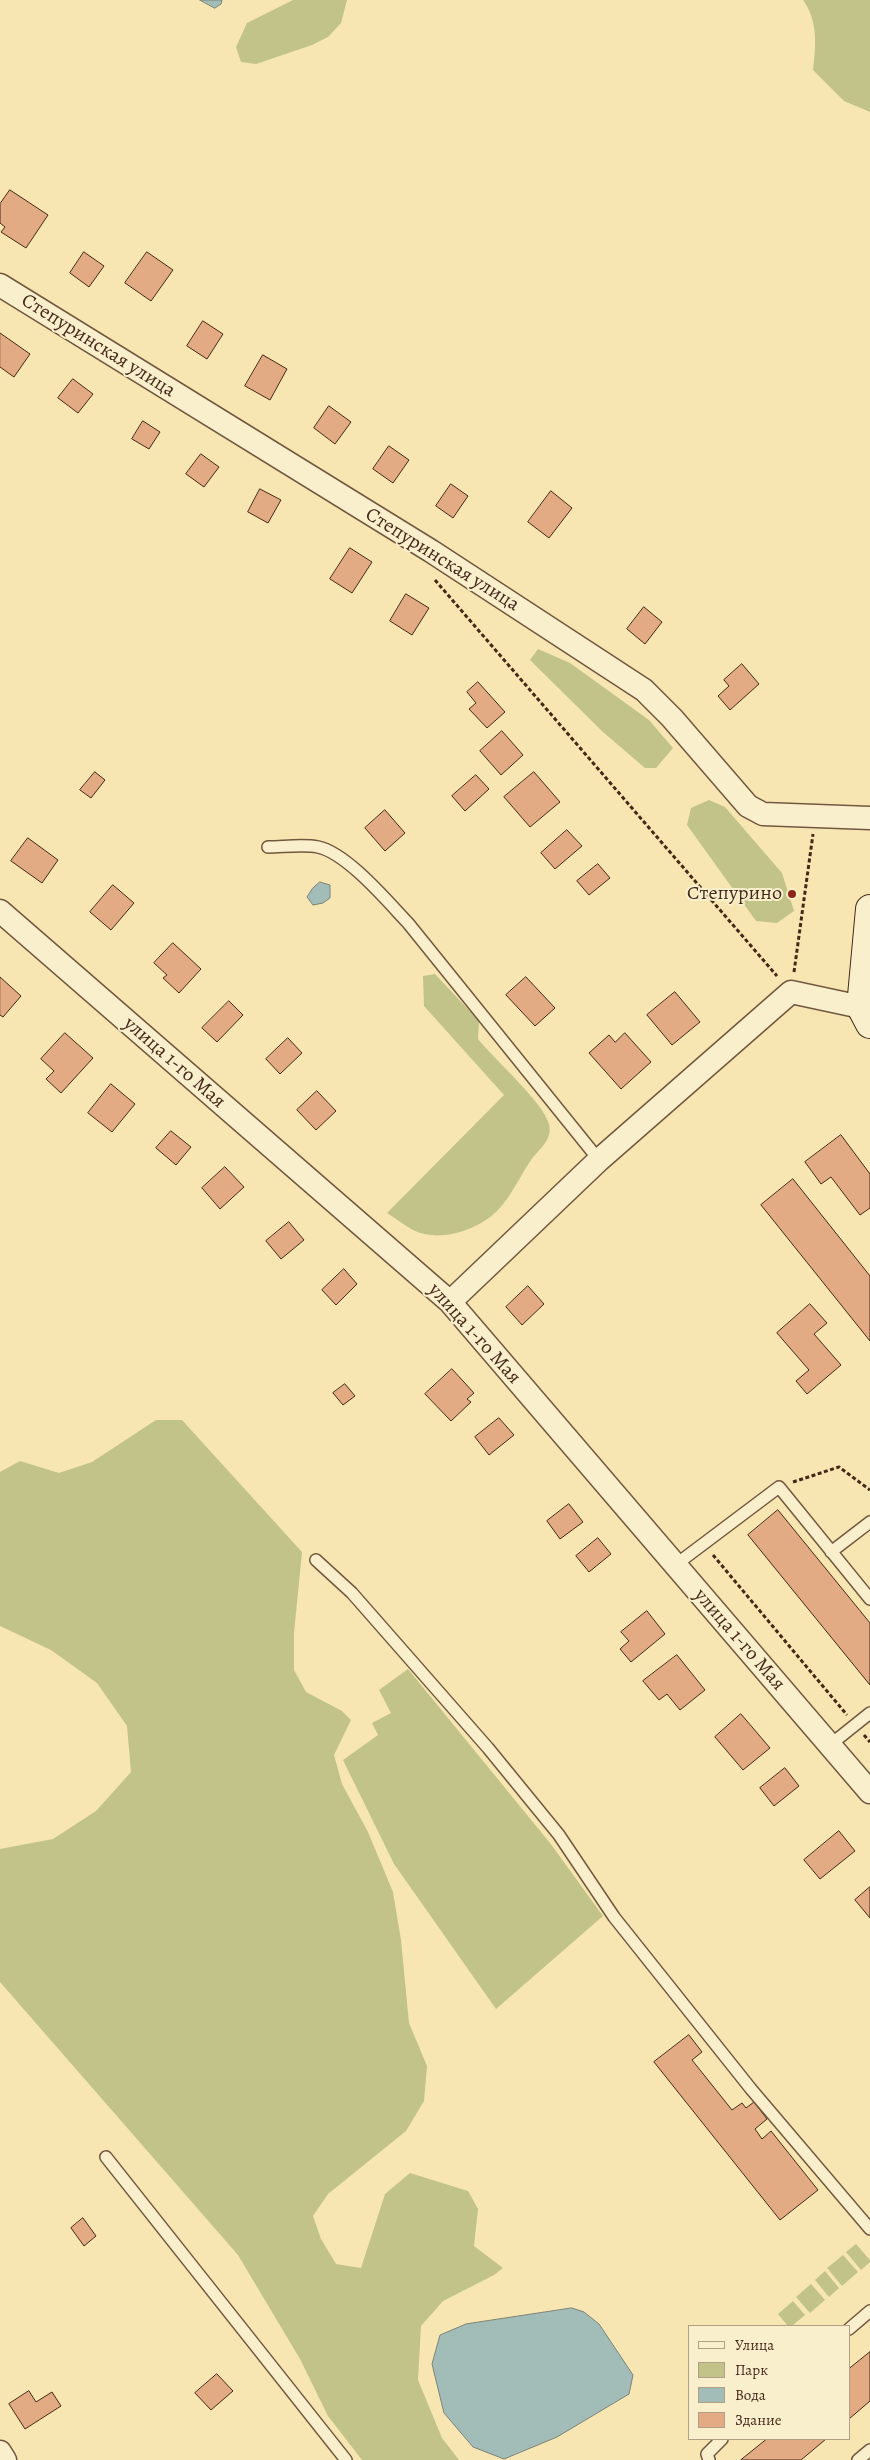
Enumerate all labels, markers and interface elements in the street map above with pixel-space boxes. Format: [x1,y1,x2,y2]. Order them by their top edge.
street label: Степуринская улица [16,289,180,403]
street label: Степуринская улица [360,503,524,617]
place label: Степурино [687,882,782,906]
marker: Степурино [786,888,798,900]
street label: улица 1-го Мая [118,1012,230,1114]
street label: улица 1-го Мая [422,1279,526,1389]
street label: улица 1-го Мая [688,1584,790,1696]
legend [688,2325,850,2440]
text: Улица [735,2335,774,2355]
text: Парк [735,2360,768,2380]
text: Вода [735,2385,766,2405]
text: Здание [735,2410,782,2430]

